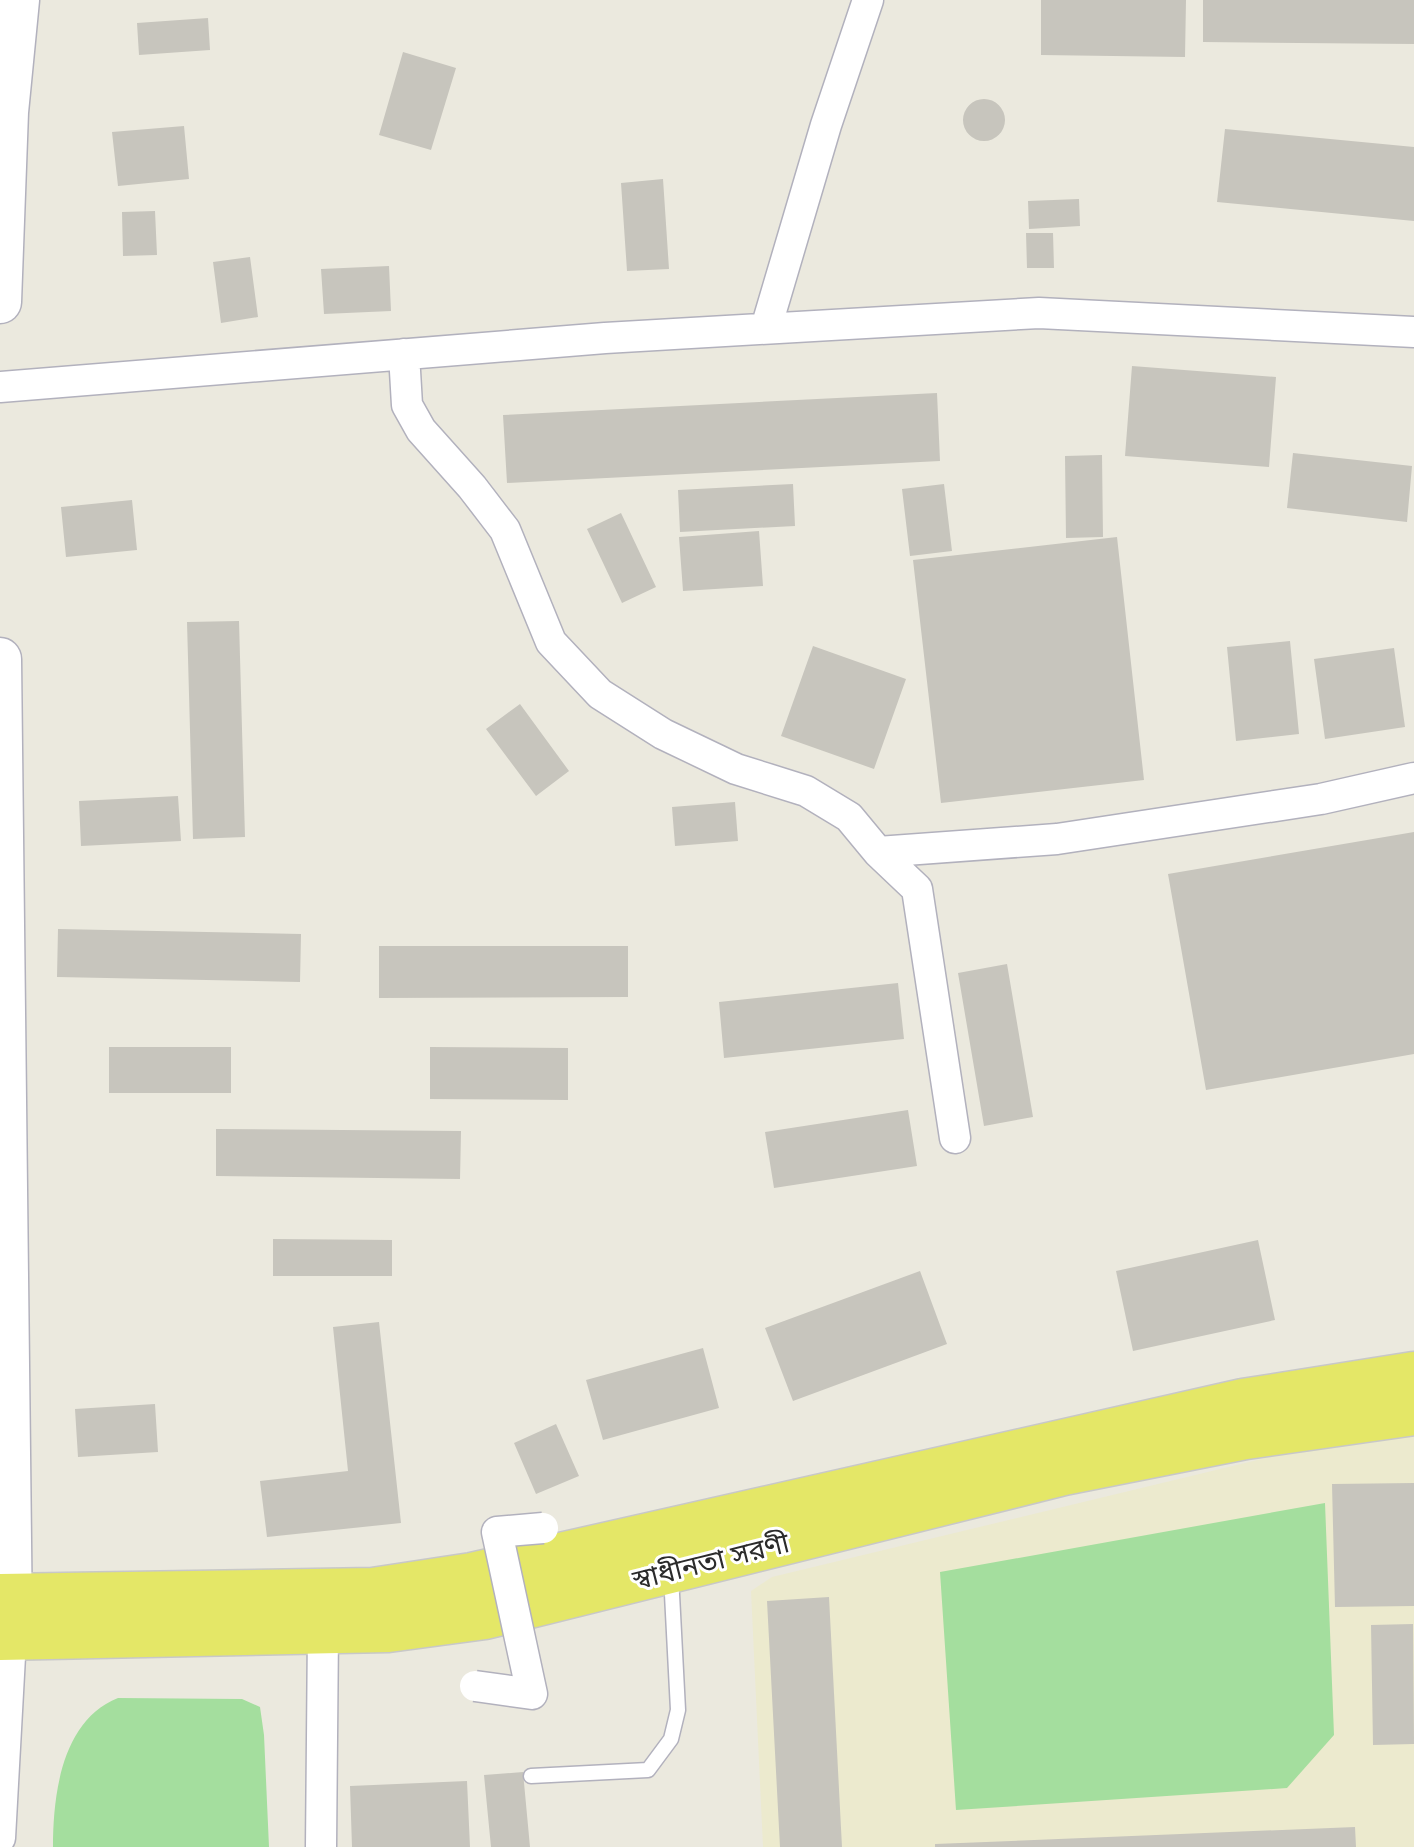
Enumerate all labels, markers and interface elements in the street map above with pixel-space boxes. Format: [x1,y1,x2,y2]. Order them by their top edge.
street label: স্বাধীনতা সরণী [628,1526,793,1597]

